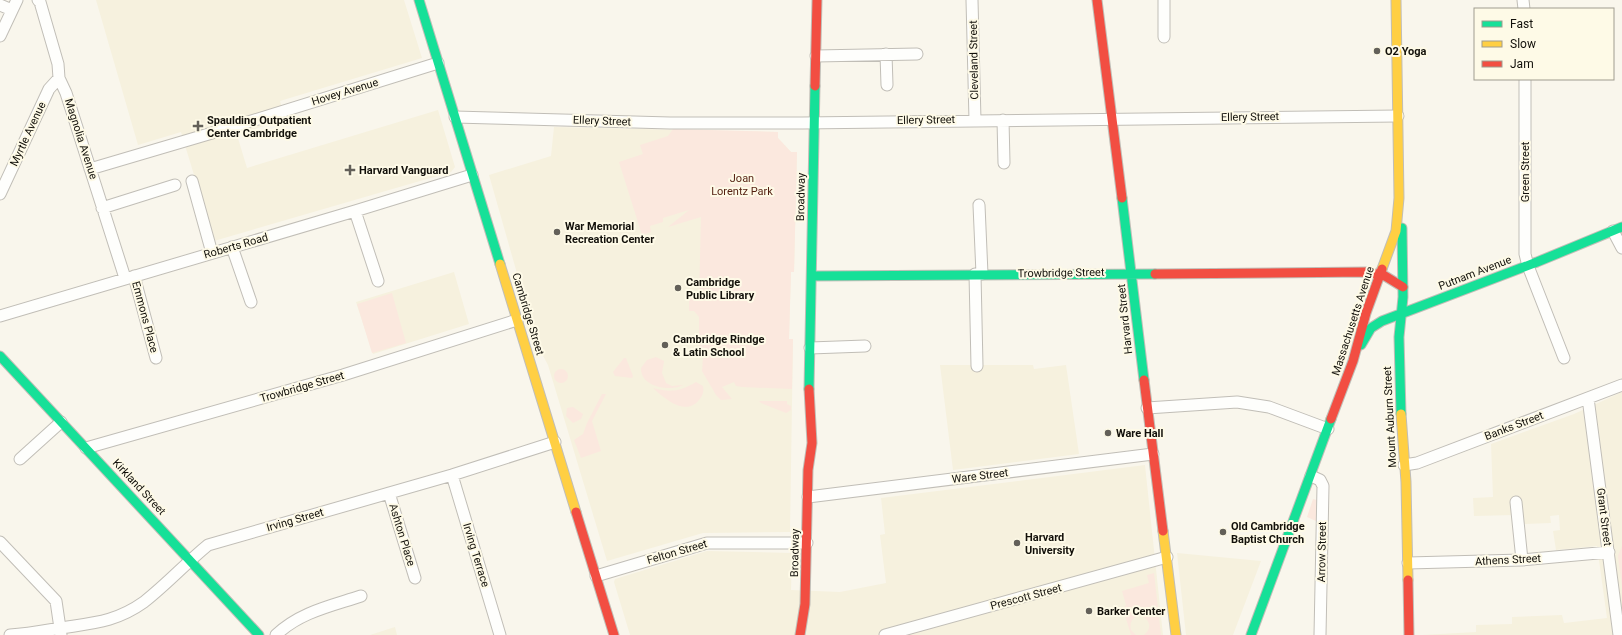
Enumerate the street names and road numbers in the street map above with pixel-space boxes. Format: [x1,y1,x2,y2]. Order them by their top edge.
street label: Cleveland Street [967,20,981,100]
street label: Hovey Avenue [310,76,380,108]
street label: Magnolia Avenue [62,97,100,181]
street label: Myrtle Avenue [7,100,49,168]
street label: Ellery Street [1221,110,1280,124]
street label: Ellery Street [573,113,632,129]
street label: Ellery Street [897,113,956,127]
street label: Green Street [1519,141,1532,202]
street label: Broadway [794,172,808,221]
street label: Roberts Road [202,231,270,261]
street label: Putnam Avenue [1437,253,1513,293]
street label: Massachusetts Avenue [1329,265,1377,377]
street label: Trowbridge Street [1017,266,1105,280]
street label: Cambridge Street [509,271,547,357]
street label: Emmons Place [129,280,161,354]
street label: Harvard Street [1115,283,1135,355]
street label: Mount Auburn Street [1381,366,1399,468]
street label: Trowbridge Street [258,369,346,405]
street label: Banks Street [1483,409,1546,443]
street label: Kirkland Street [110,456,168,518]
street label: Ware Street [951,466,1009,486]
street label: Grant Street [1594,487,1614,547]
street label: Ashton Place [386,502,418,568]
street label: Irving Street [265,506,325,534]
street label: Irving Terrace [460,521,492,589]
street label: Arrow Street [1315,521,1329,583]
street label: Broadway [788,528,802,577]
street label: Felton Street [645,537,709,567]
street label: Athens Street [1475,552,1542,568]
street label: Prescott Street [989,581,1063,613]

